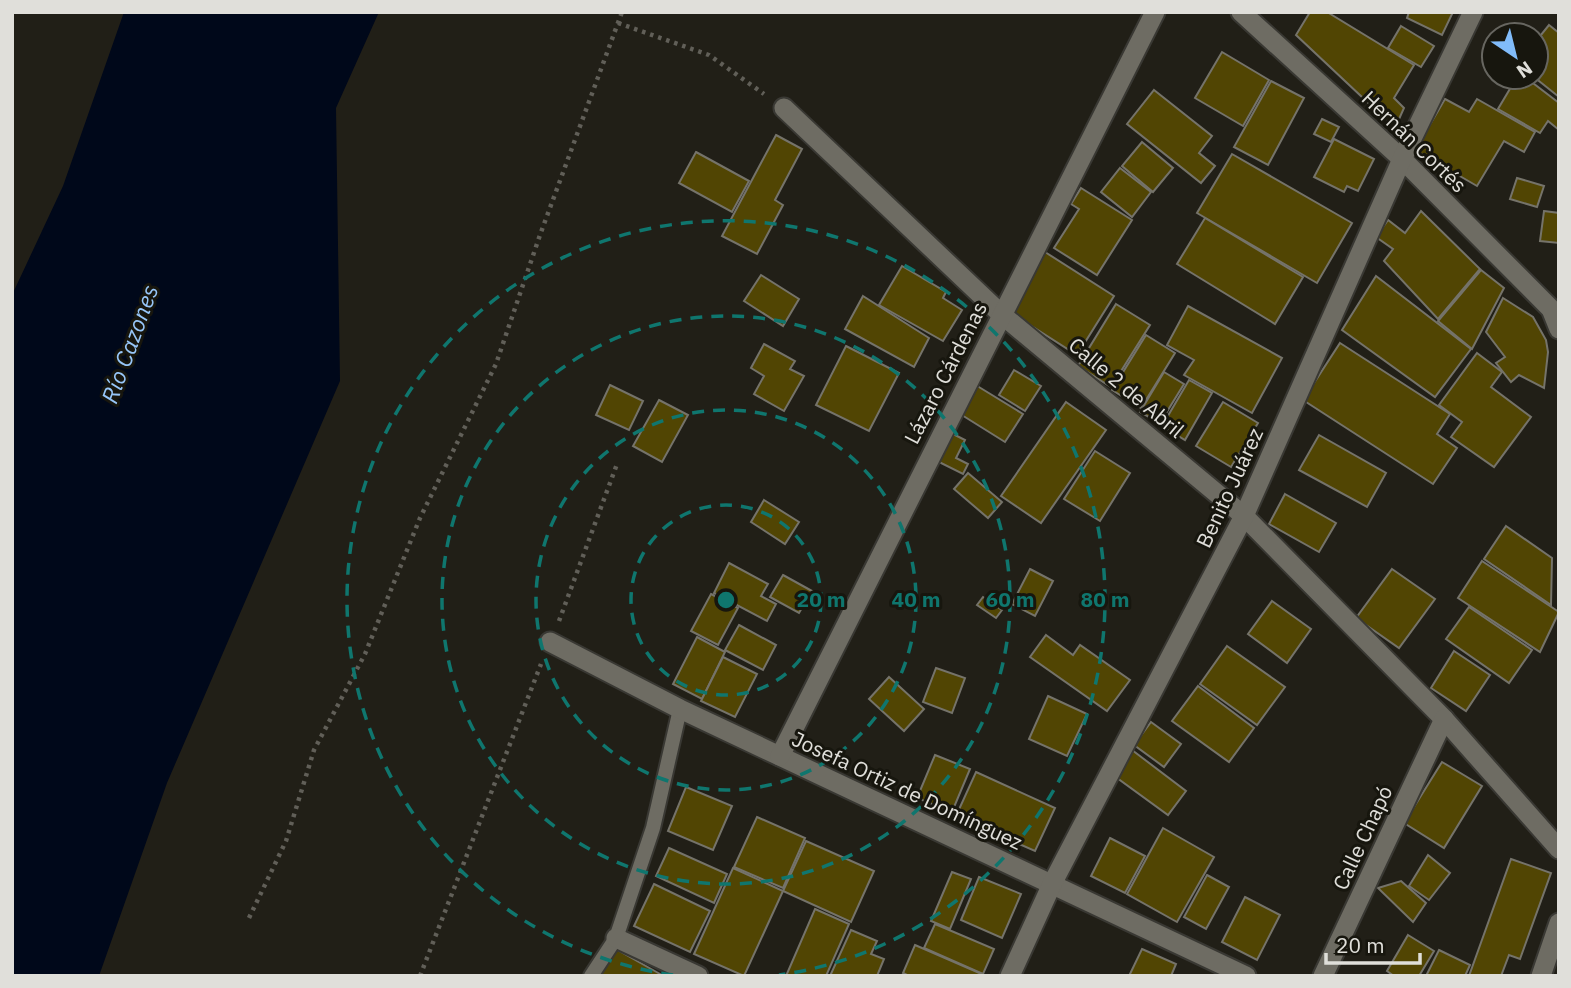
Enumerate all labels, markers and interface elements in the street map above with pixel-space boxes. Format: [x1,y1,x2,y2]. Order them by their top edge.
north arrow [1480,21,1550,91]
text: N [1512,56,1537,84]
street label: Hernán Cortés [1356,84,1473,199]
water label: Río Cazones [94,280,164,407]
street label: Lázaro Cárdenas [897,297,993,448]
street label: Calle 2 de Abril [1063,331,1190,444]
street label: Benito Juárez [1189,423,1269,552]
text: 20 m [797,585,845,613]
text: 40 m [892,585,940,613]
text: 60 m [986,585,1034,613]
text: 80 m [1081,585,1129,613]
centre of rings [714,588,738,612]
street label: Josefa Ortiz de Domínguez [788,724,1027,856]
street label: Calle Chapó [1326,781,1398,894]
scale bar [1326,922,1420,966]
text: 20 m [1336,931,1385,959]

